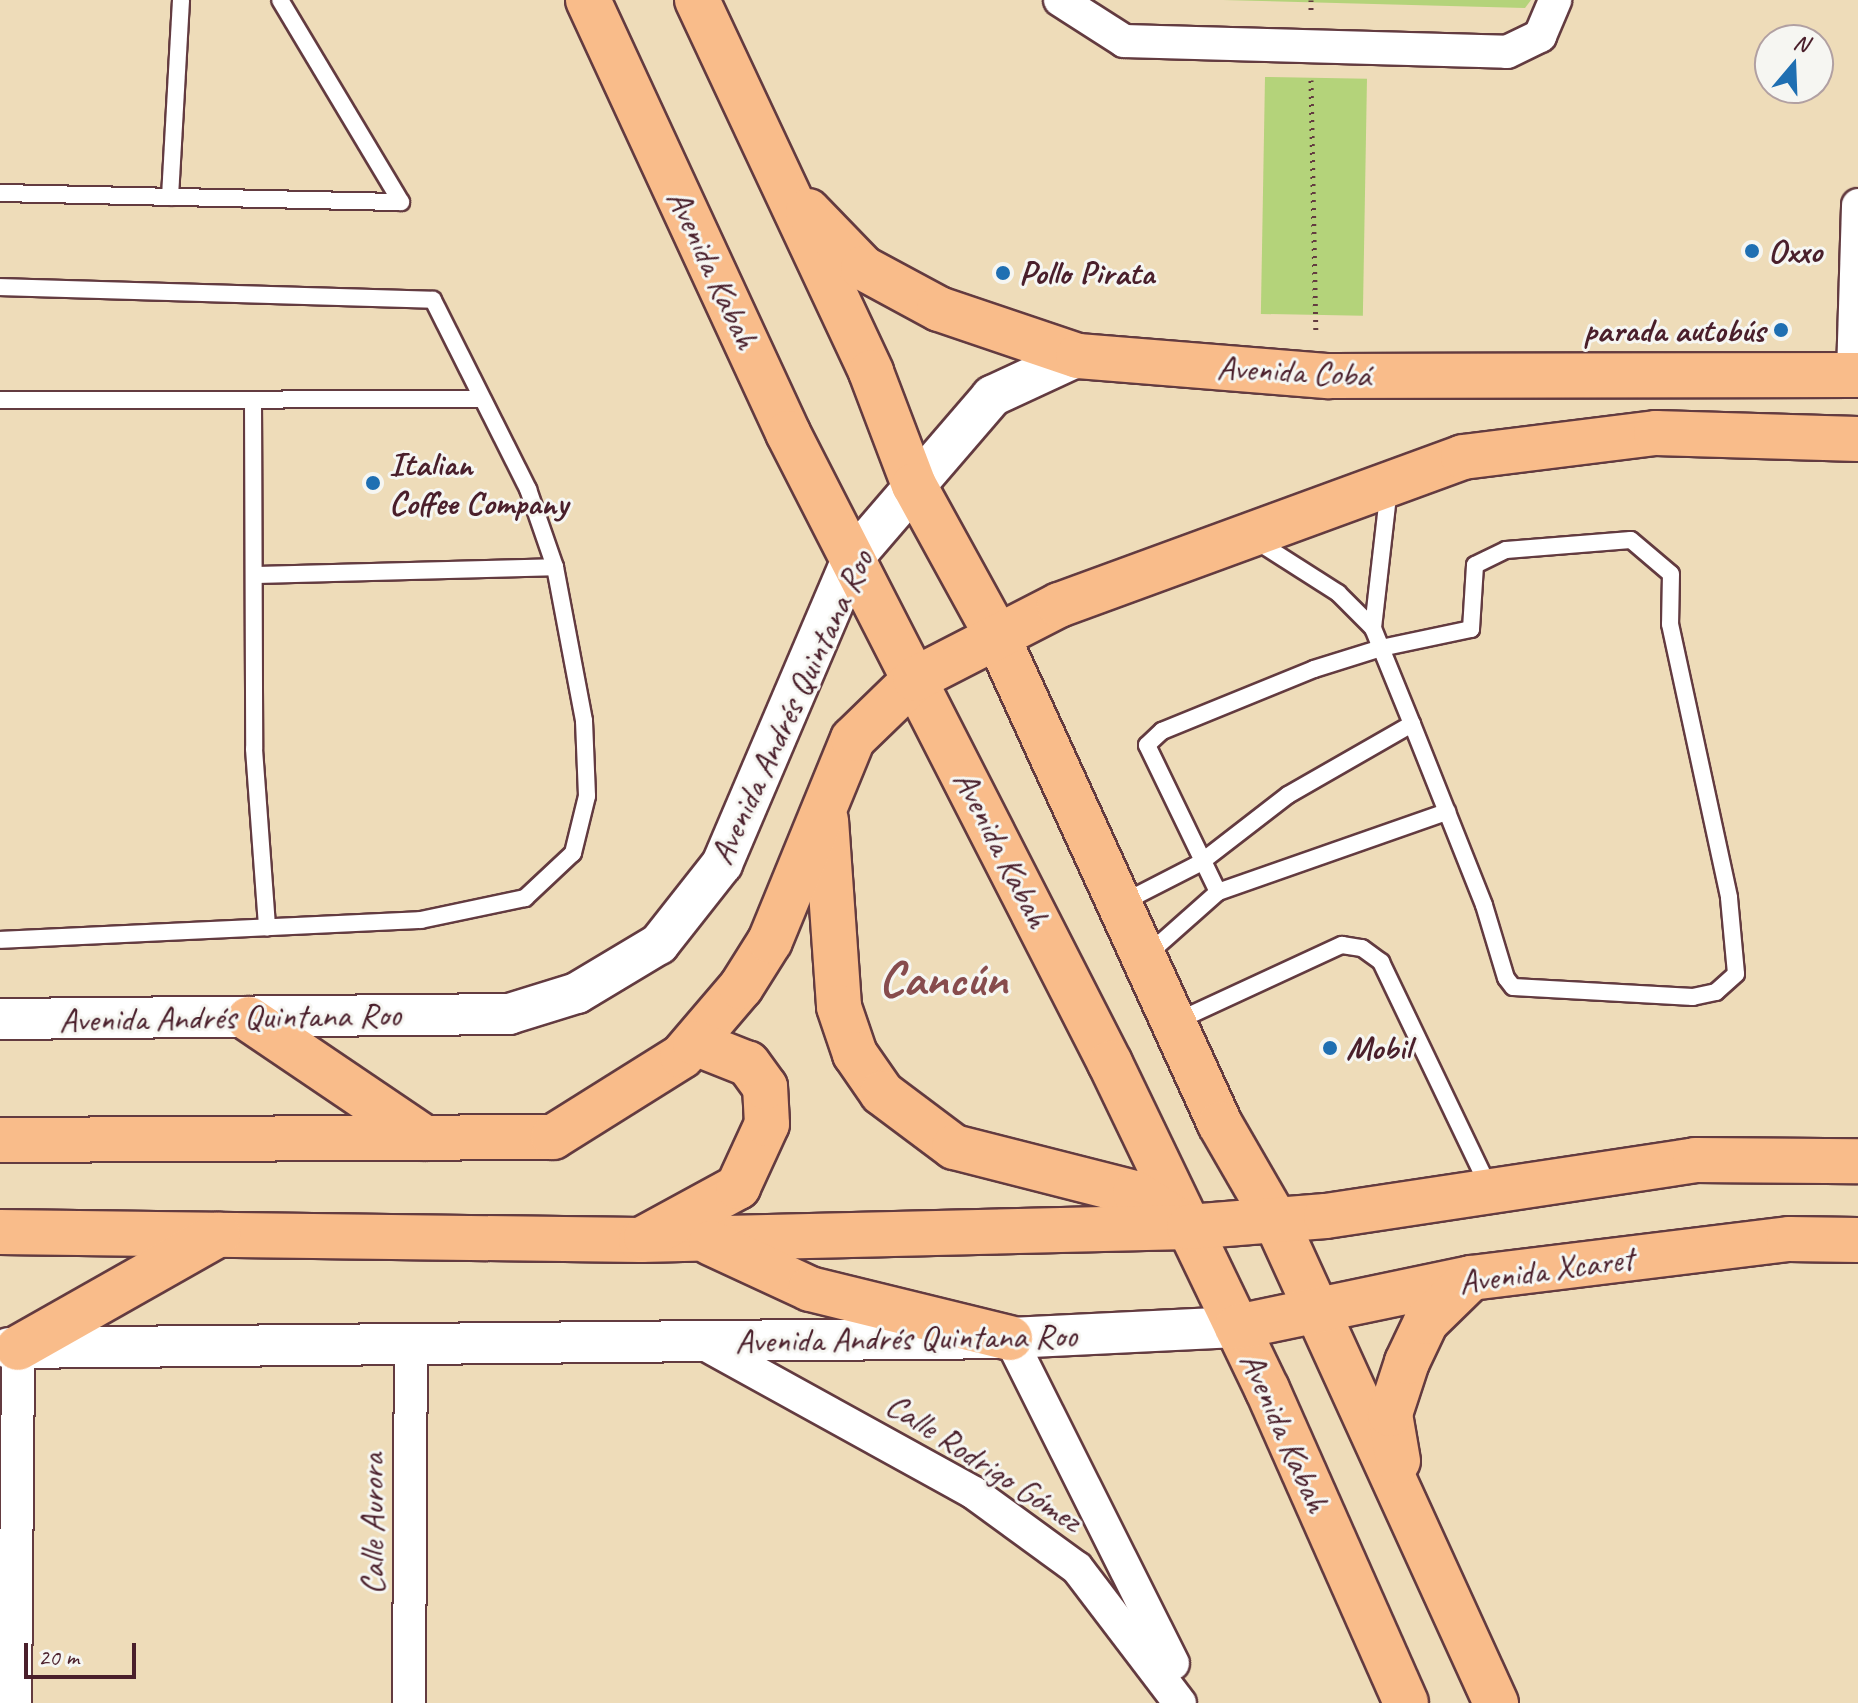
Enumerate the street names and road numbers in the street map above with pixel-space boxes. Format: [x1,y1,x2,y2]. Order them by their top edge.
street label: Avenida Kabah [658,183,768,355]
street label: Avenida Cobá [1216,347,1372,395]
street label: Avenida Andrés Quintana Roo [700,544,882,870]
street label: Avenida Kabah [945,764,1059,934]
street label: Avenida Andrés Quintana Roo [59,994,401,1040]
street label: Avenida Xcaret [1456,1238,1636,1302]
street label: Avenida Andrés Quintana Roo [735,1315,1077,1361]
street label: Avenida Kabah [1232,1346,1338,1518]
street label: Calle Rodrigo Gómez [878,1384,1090,1540]
street label: Calle Aurora [352,1453,392,1595]

